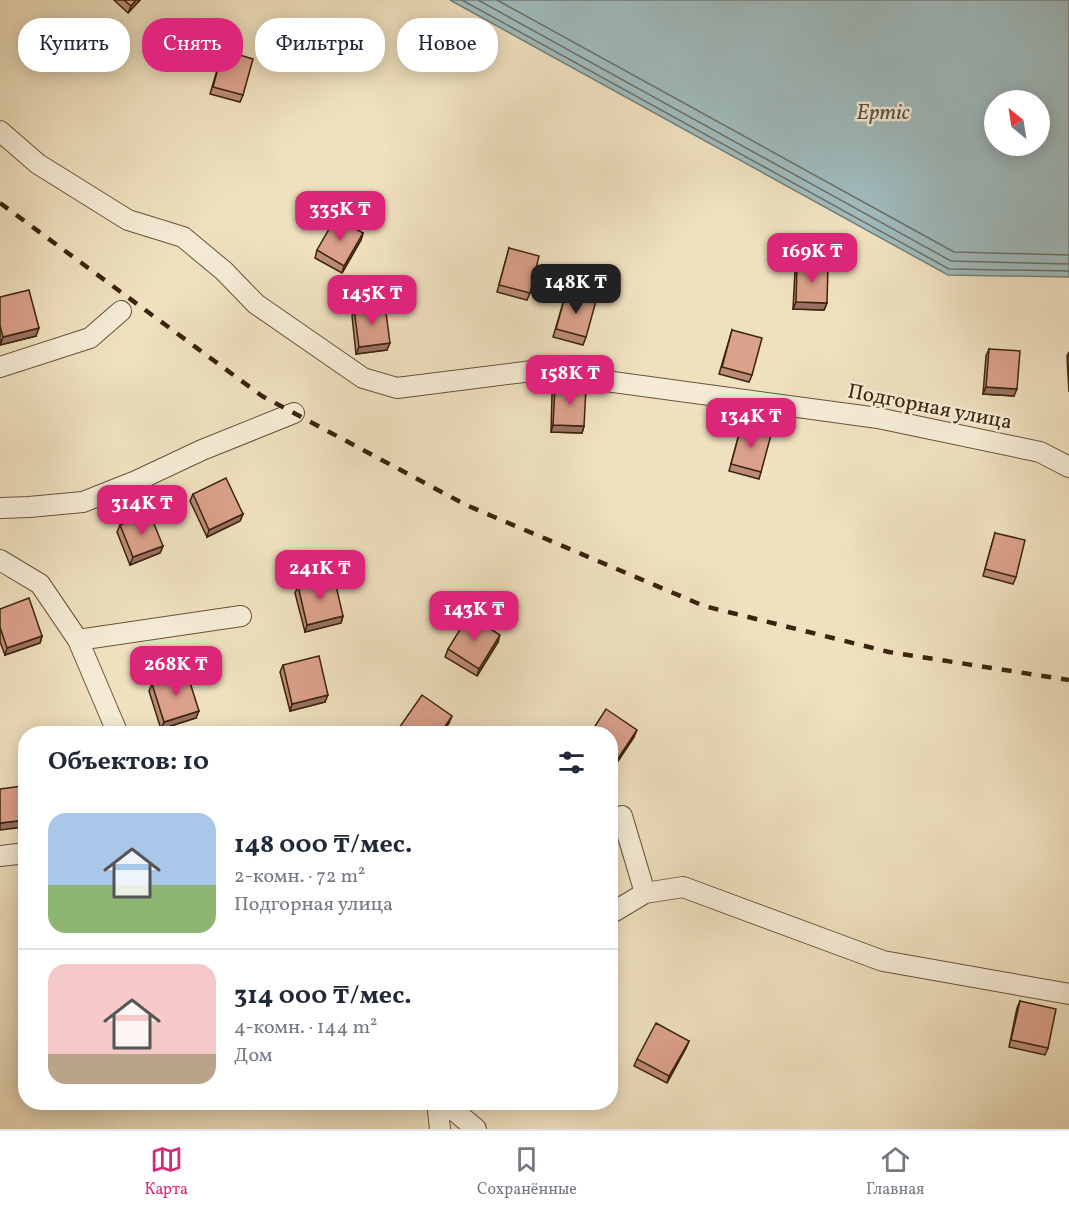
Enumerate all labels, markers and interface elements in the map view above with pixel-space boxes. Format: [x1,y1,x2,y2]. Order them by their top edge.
chip: Купить [18,18,130,72]
chip: Снять [142,18,243,72]
chip: Фильтры [255,18,385,72]
chip: Новое [397,18,498,72]
north arrow [984,90,1050,156]
map controls [984,90,1050,156]
water label: Ертіс [856,98,910,129]
pin: 335K ₸ [291,191,389,242]
text: 335K ₸ [309,196,371,224]
pin: 169K ₸ [763,233,861,284]
text: 169K ₸ [781,238,843,266]
pin: 148K ₸ [527,264,625,315]
text: 148K ₸ [545,269,607,297]
pin: 145K ₸ [323,275,421,326]
text: 145K ₸ [341,280,403,308]
pin: 158K ₸ [521,355,619,406]
text: 158K ₸ [540,360,600,388]
street label: Подгорная улица [845,377,1014,438]
pin: 134K ₸ [702,398,800,449]
text: 134K ₸ [720,403,782,431]
pin: 314K ₸ [93,485,191,536]
text: 314K ₸ [111,490,173,518]
pin: 241K ₸ [271,550,369,601]
text: 241K ₸ [289,555,351,583]
pin: 143K ₸ [425,591,523,642]
text: 143K ₸ [443,596,505,624]
pin: 268K ₸ [127,646,225,697]
text: 268K ₸ [144,651,208,679]
text: Объектов: 10 [48,744,209,780]
icon: filters [555,746,588,779]
text: 148 000 ₸/мес. [234,827,412,863]
icon: home [96,837,168,909]
text: 2-комн. · 72 m² [234,863,365,891]
text: Подгорная улица [234,891,393,919]
text: 314 000 ₸/мес. [234,978,412,1014]
icon: home [96,988,168,1060]
text: 4-комн. · 144 m² [234,1014,377,1042]
text: Дом [234,1042,273,1070]
tab: Карта [145,1143,188,1201]
tab: Сохранённые [477,1143,577,1201]
tab: Главная [866,1143,924,1201]

